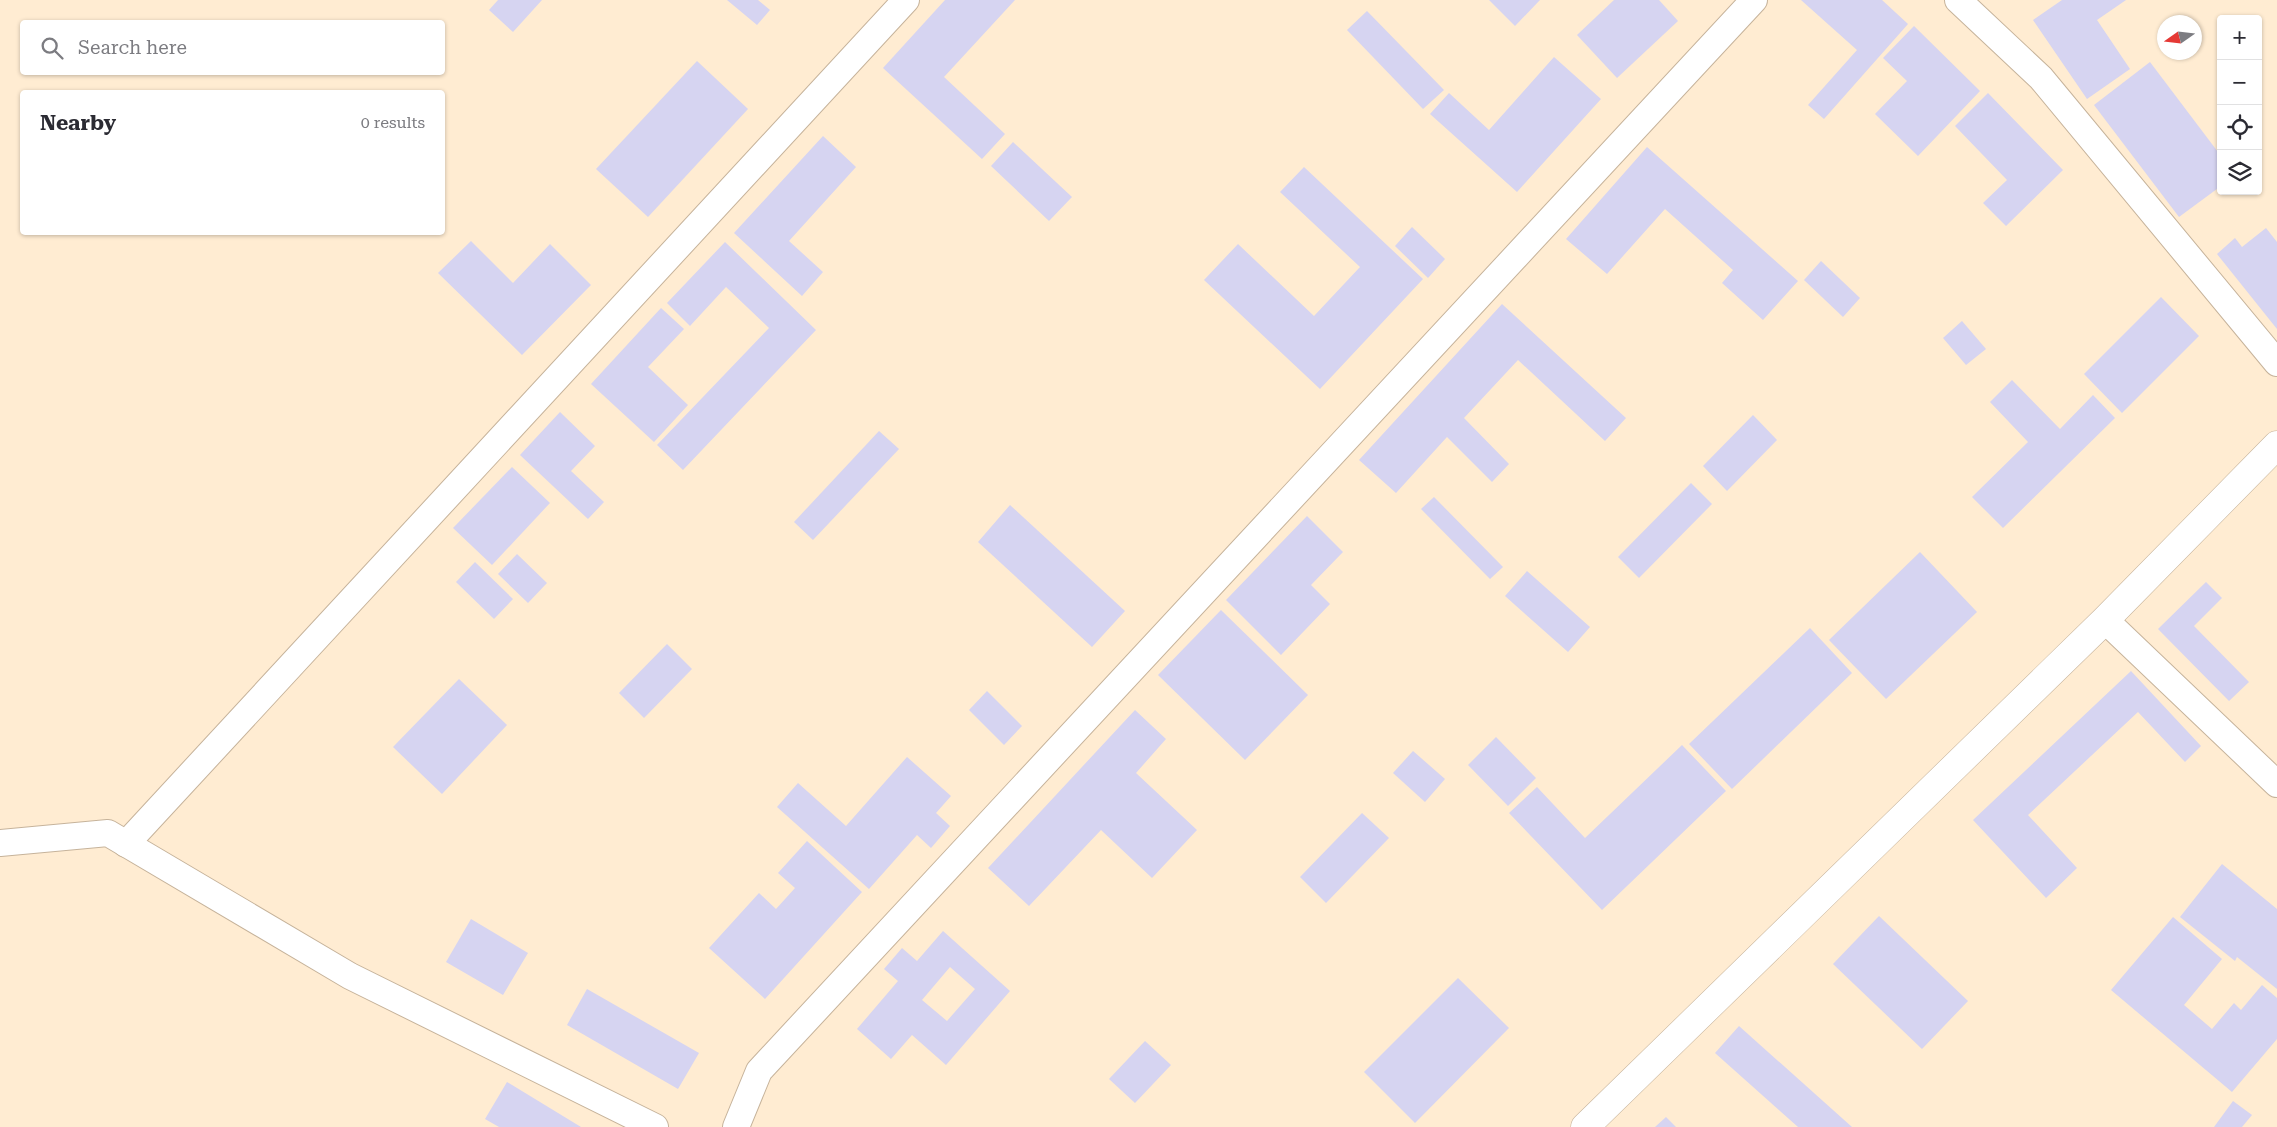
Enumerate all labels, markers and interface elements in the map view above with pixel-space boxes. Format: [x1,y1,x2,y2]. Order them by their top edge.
north arrow [2157,15,2202,60]
map controls [2217,15,2262,195]
button: + [2217,15,2262,60]
search box [20,20,445,75]
icon: search [38,34,66,62]
text: Search here [78,36,187,59]
button: − [2217,60,2262,105]
button: locate [2217,105,2262,150]
text: Nearby [40,111,116,135]
text: 0 results [361,113,425,132]
button: layers [2217,150,2262,195]

